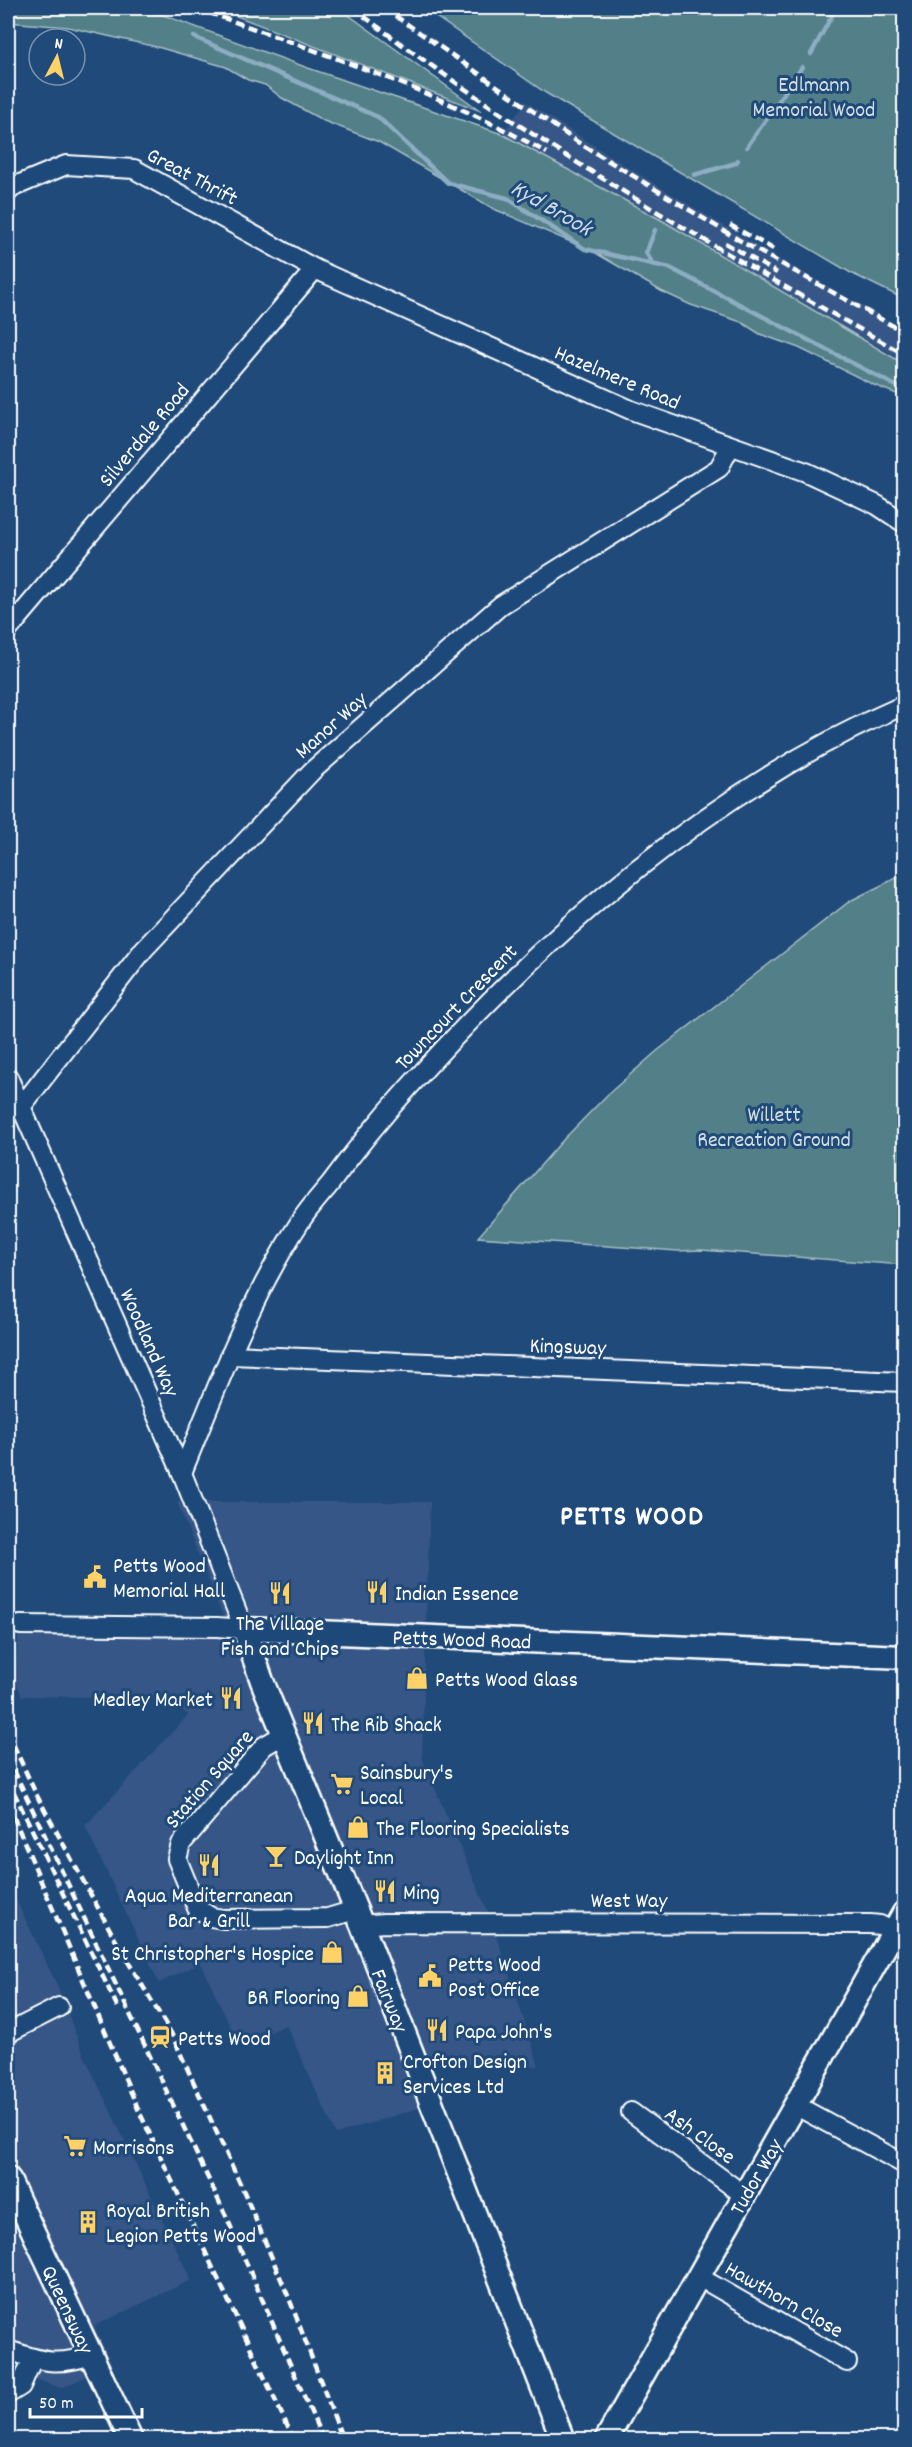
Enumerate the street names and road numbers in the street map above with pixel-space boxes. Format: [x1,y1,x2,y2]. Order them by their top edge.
street label: Great Thrift [140,141,242,215]
street label: Hazelmere Road [549,339,684,420]
street label: Silverdale Road [93,377,199,495]
street label: Manor Way [289,685,376,768]
street label: Towncourt Crescent [389,938,526,1079]
street label: Woodland Way [110,1284,186,1403]
street label: Kingsway [529,1332,608,1365]
street label: Petts Wood Road [392,1624,532,1659]
street label: Station Square [159,1724,262,1837]
street label: West Way [591,1887,668,1918]
street label: Fairway [361,1965,415,2039]
street label: Ash Close [657,2100,741,2173]
street label: Tudor Way [724,2133,793,2222]
street label: Hawthorn Close [718,2255,848,2347]
street label: Queensway [32,2261,100,2361]

